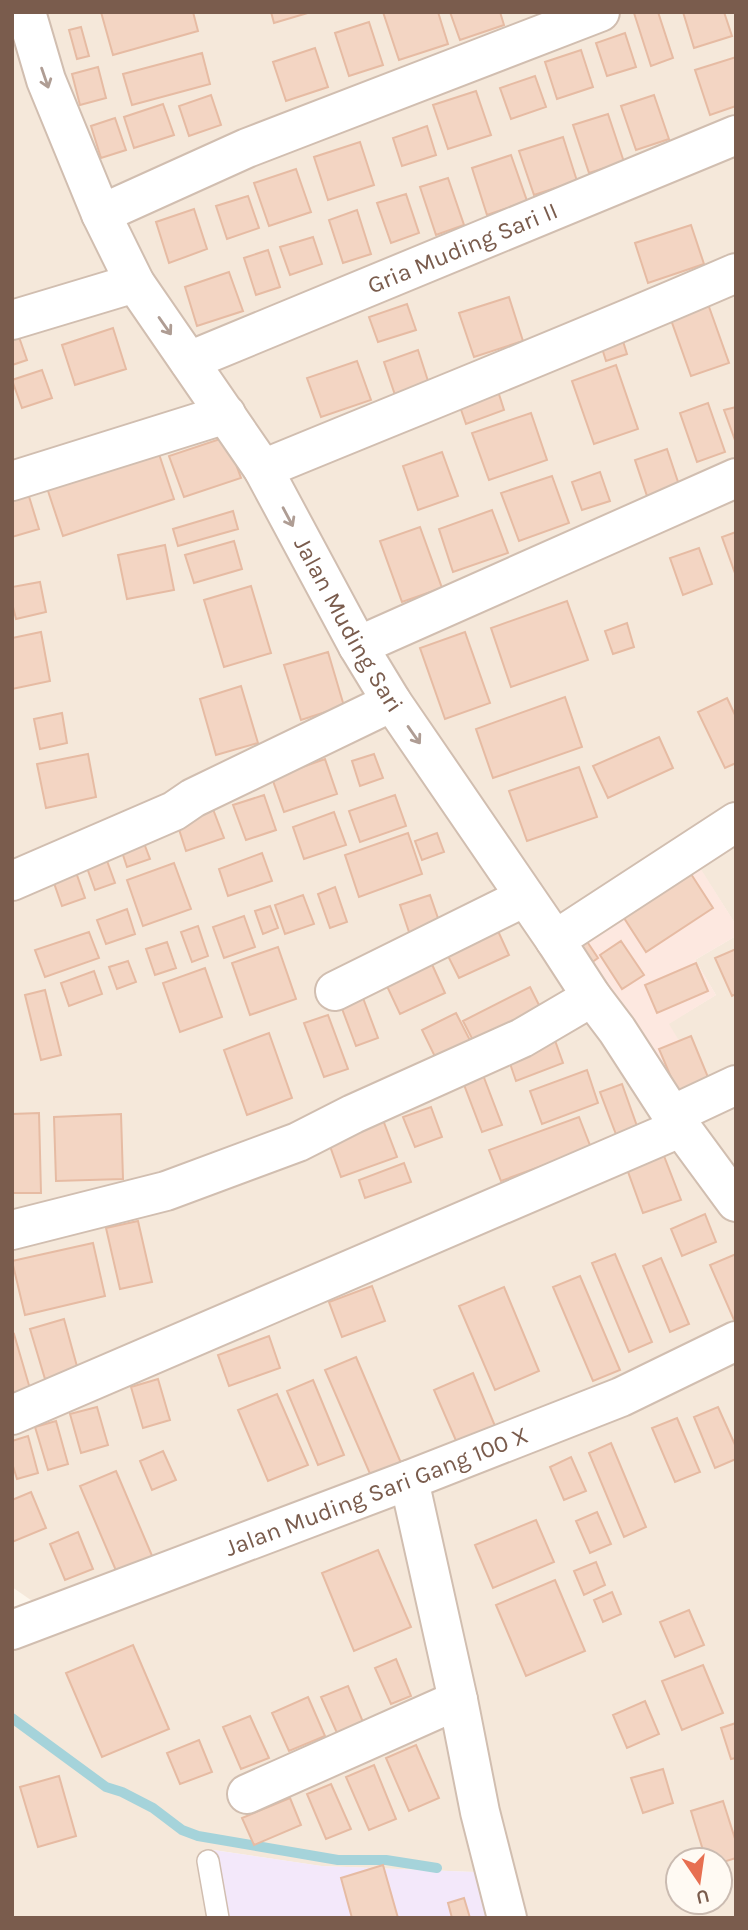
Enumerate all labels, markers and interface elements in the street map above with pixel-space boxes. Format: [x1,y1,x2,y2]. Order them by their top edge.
one-way arrow [40,66,52,88]
street label: Gria Muding Sari II [363,196,562,300]
one-way arrow [158,316,172,335]
one-way arrow [282,506,296,526]
street label: Jalan Muding Sari [288,532,409,718]
one-way arrow [407,725,421,744]
street label: Jalan Muding Sari Gang 100 X [221,1421,532,1562]
north arrow [664,1846,734,1916]
text: U [694,1884,711,1909]

